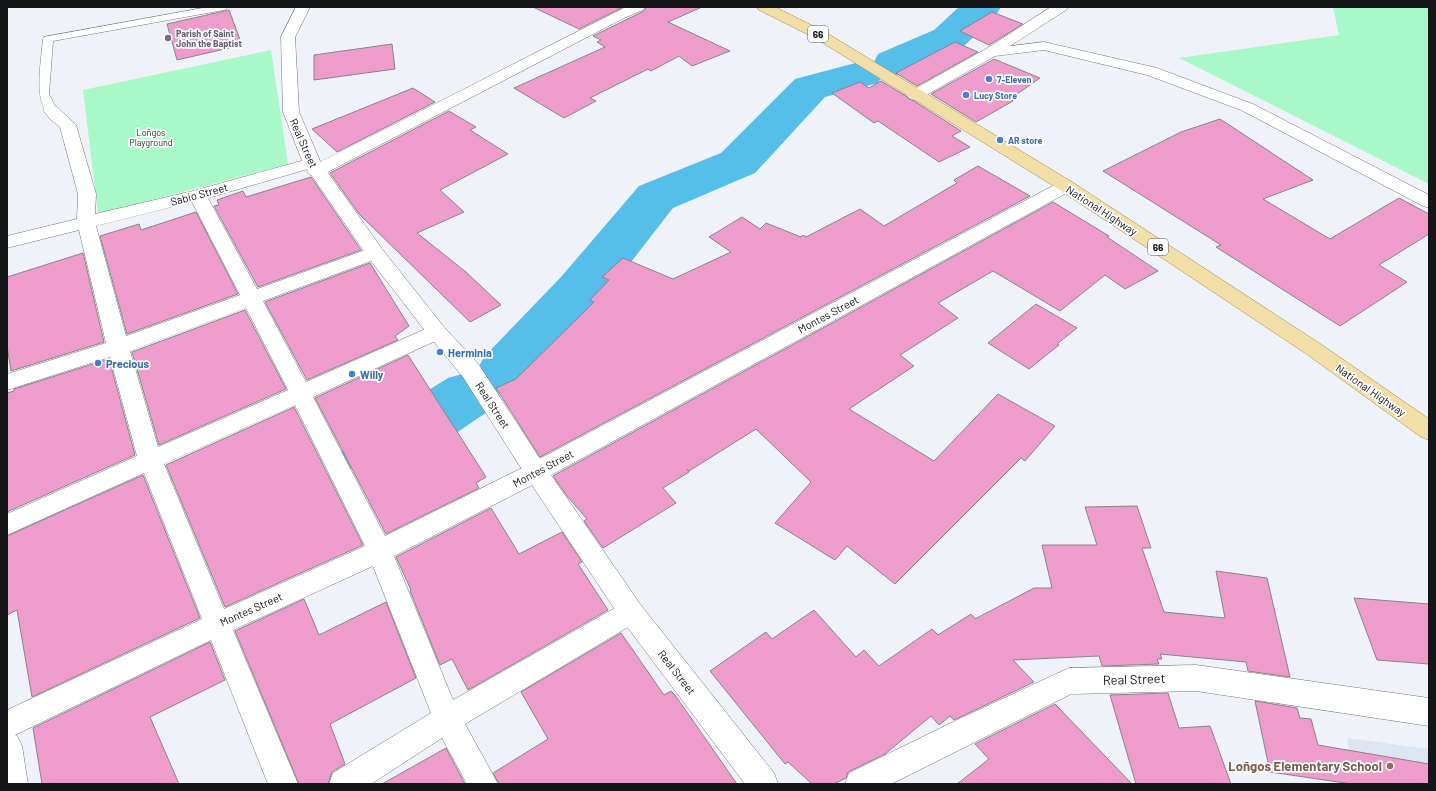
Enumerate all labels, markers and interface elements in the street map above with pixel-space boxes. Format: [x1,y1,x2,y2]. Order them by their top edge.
road number: 66 [808,26,828,42]
place label: Parish of Saint John the Baptist [176,28,243,49]
marker: Parish of Saint John the Baptist [163,33,173,43]
marker: 7-Eleven [984,74,994,84]
place label: 7-Eleven [997,74,1032,85]
marker: Lucy Store [961,90,971,100]
place label: Lucy Store [974,90,1017,101]
street label: Real Street [287,116,321,170]
park label: Loñgos Playground [129,127,173,148]
marker: AR store [995,135,1005,145]
place label: AR store [1008,135,1043,146]
street label: Sabio Street [169,180,229,208]
street label: National Highway [1064,182,1140,238]
road number: 66 [1148,239,1168,255]
street label: Montes Street [795,293,861,335]
place label: Herminia [448,346,492,359]
marker: Herminia [435,347,445,357]
place label: Precious [106,357,149,370]
marker: Precious [93,358,103,368]
street label: National Highway [1334,361,1408,419]
place label: Willy [360,368,384,381]
marker: Willy [347,369,357,379]
street label: Real Street [473,379,513,431]
street label: Montes Street [510,447,576,489]
street label: Montes Street [218,589,284,629]
street label: Real Street [656,647,698,697]
street label: Real Street [1102,670,1166,688]
place label: Loñgos Elementary School [1228,758,1382,774]
marker: Loñgos Elementary School [1385,761,1395,771]

